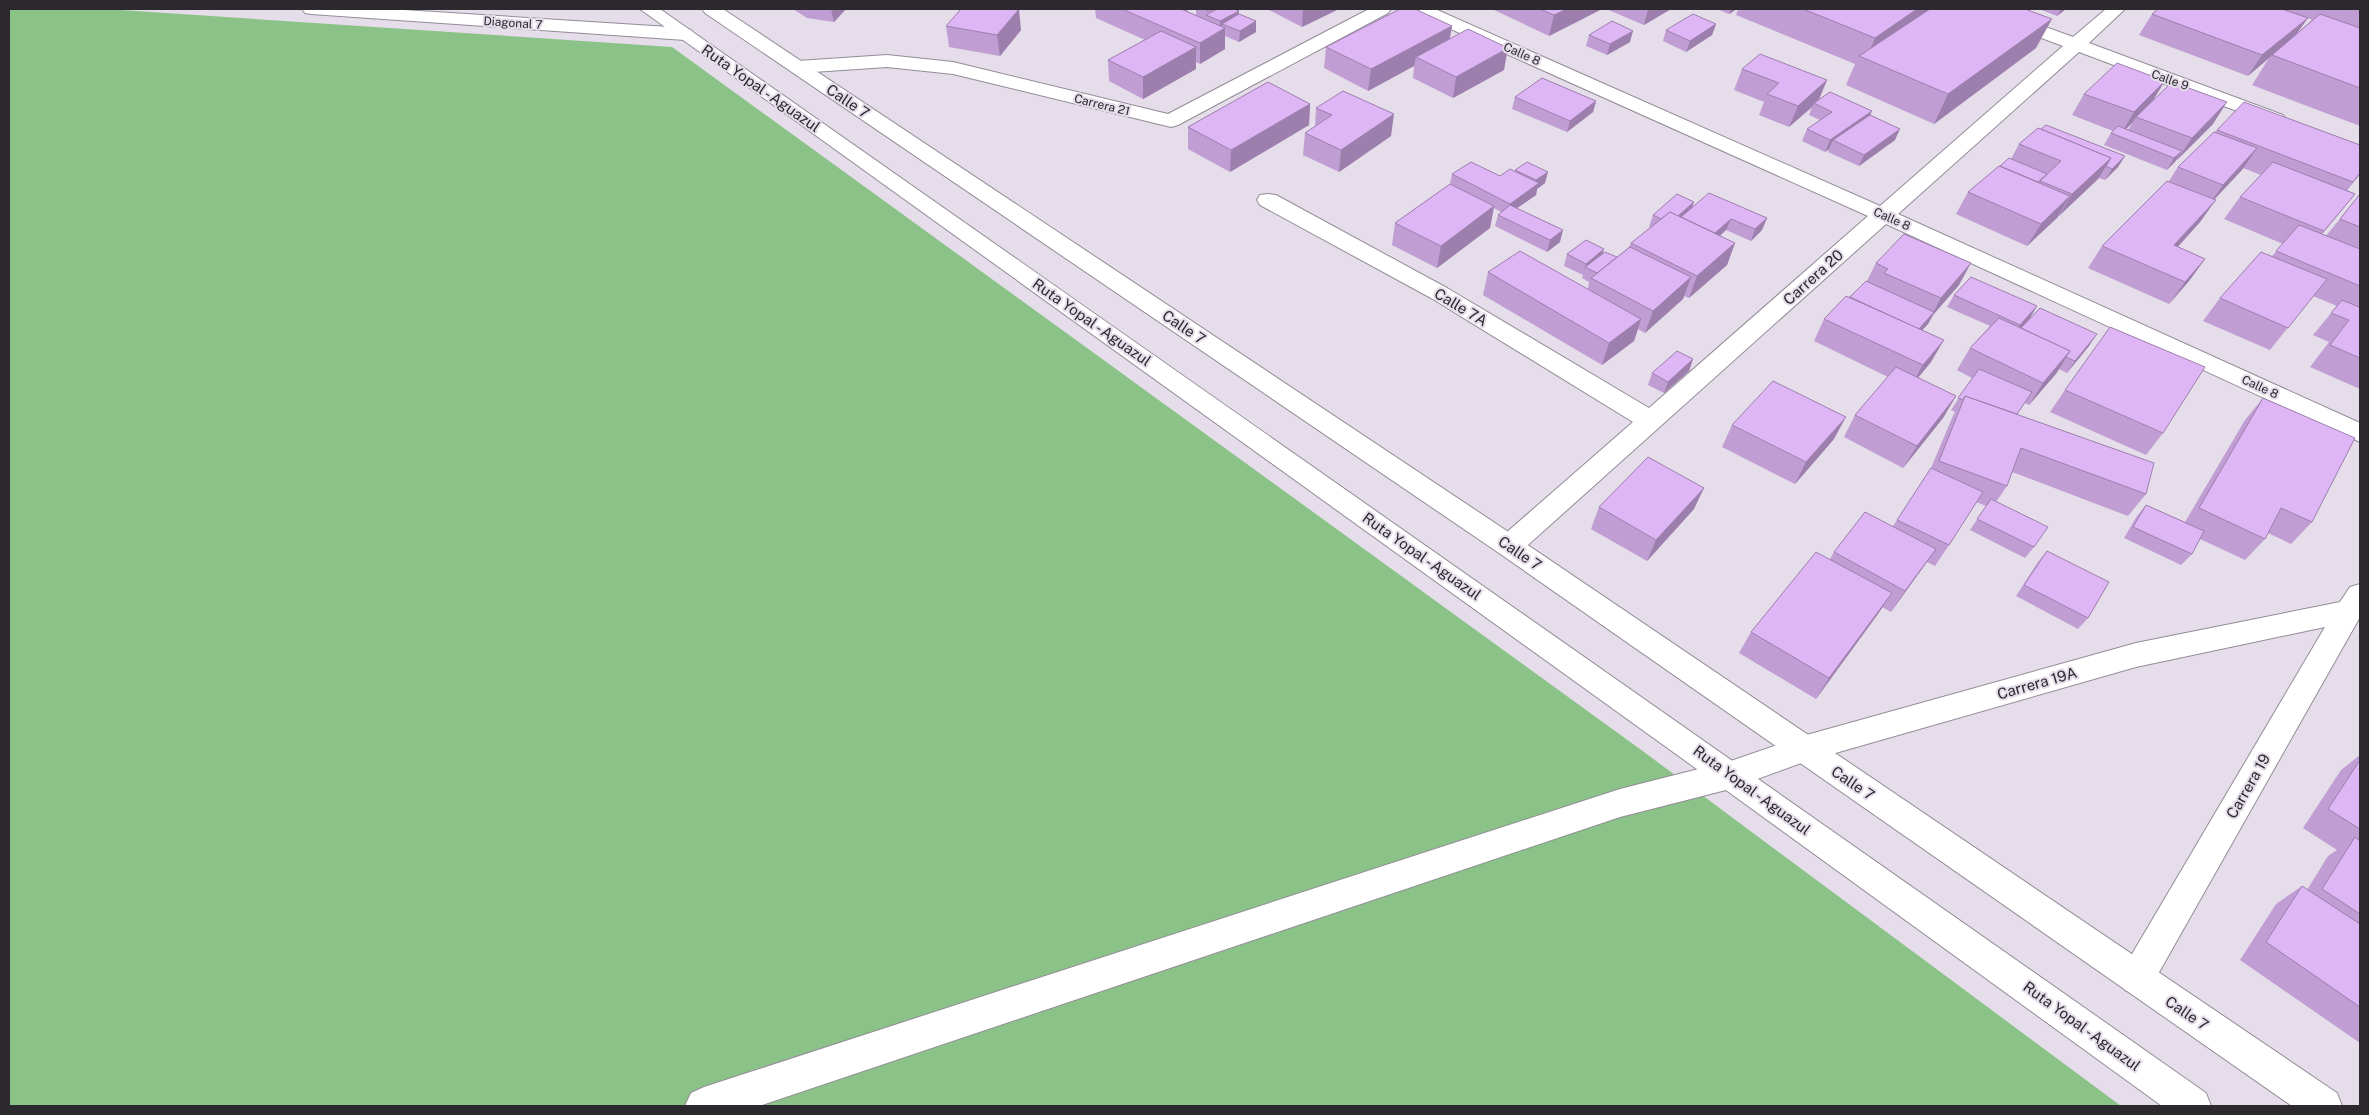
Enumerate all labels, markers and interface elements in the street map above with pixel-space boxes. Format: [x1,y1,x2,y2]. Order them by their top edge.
street label: Diagonal 7 [483,14,543,32]
street label: Calle 8 [1501,40,1543,68]
street label: Ruta Yopal - Aguazul [699,41,823,135]
street label: Calle 9 [2149,67,2191,93]
street label: Calle 7 [823,81,873,121]
street label: Carrera 21 [1073,91,1131,119]
street label: Calle 8 [1871,205,1913,233]
street label: Carrera 20 [1780,246,1846,308]
street label: Ruta Yopal - Aguazul [1030,275,1154,369]
street label: Calle 7A [1431,285,1491,330]
street label: Calle 7 [1159,307,1209,347]
street label: Calle 8 [2239,372,2281,402]
street label: Ruta Yopal - Aguazul [1360,509,1484,603]
street label: Calle 7 [1495,533,1545,573]
street label: Carrera 19A [1995,663,2079,703]
street label: Ruta Yopal - Aguazul [1690,742,1814,838]
street label: Carrera 19 [2223,751,2273,821]
street label: Calle 7 [1828,763,1878,803]
street label: Ruta Yopal - Aguazul [2020,978,2144,1074]
street label: Calle 7 [2162,993,2212,1033]

